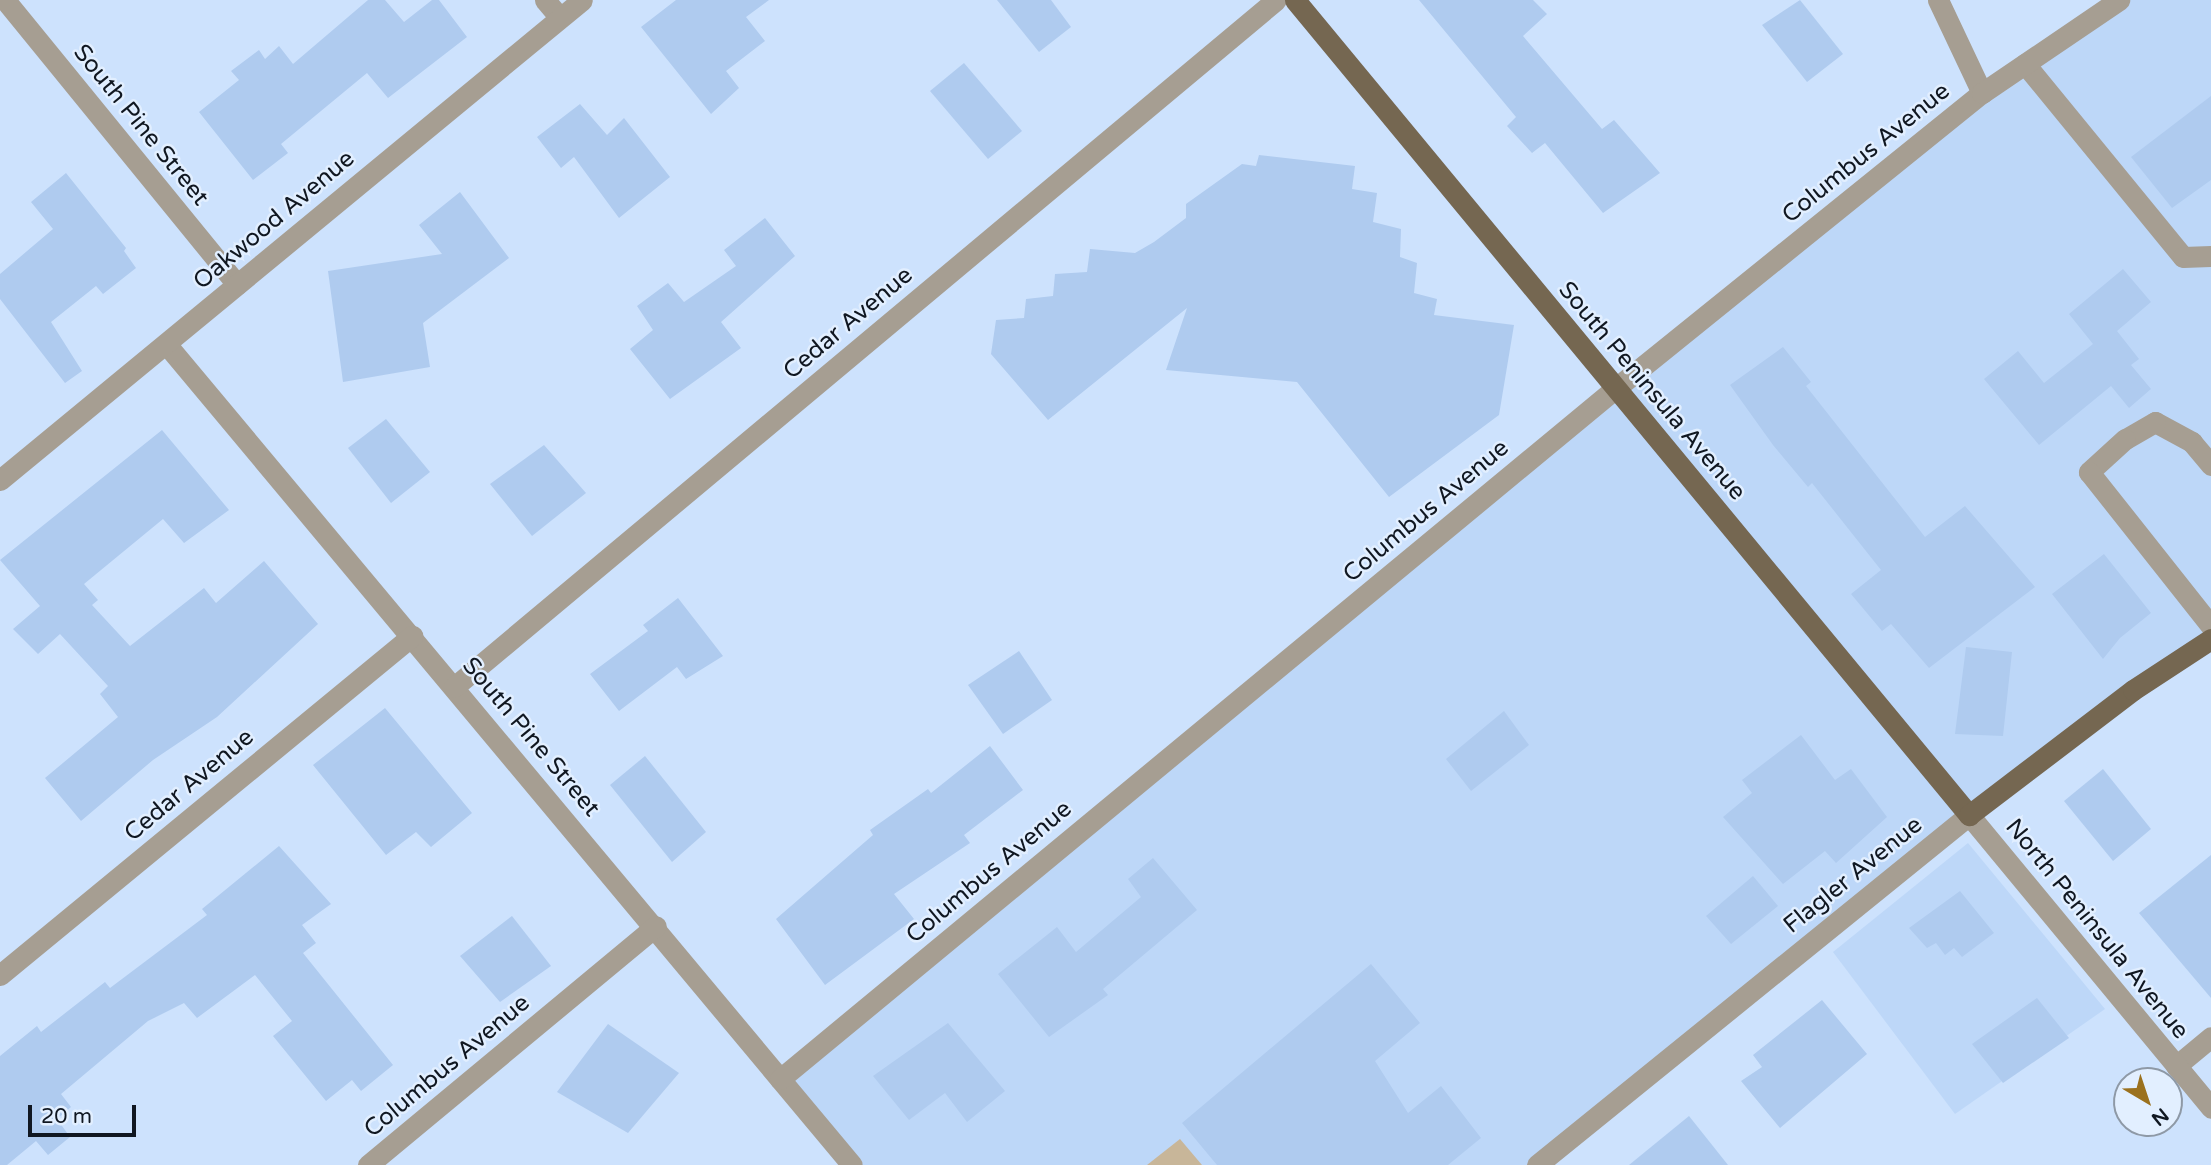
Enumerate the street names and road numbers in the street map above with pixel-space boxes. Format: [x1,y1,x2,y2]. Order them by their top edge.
street label: South Pine Street [67,39,215,211]
street label: Columbus Avenue [1777,77,1955,229]
street label: Oakwood Avenue [188,144,360,296]
street label: Cedar Avenue [778,261,918,385]
street label: South Peninsula Avenue [1552,276,1752,506]
street label: Columbus Avenue [1337,433,1515,589]
street label: South Pine Street [456,652,606,822]
street label: Cedar Avenue [119,723,259,847]
street label: Columbus Avenue [900,794,1078,950]
street label: Flagler Avenue [1778,810,1928,940]
street label: North Peninsula Avenue [1999,813,2195,1045]
street label: Columbus Avenue [358,988,536,1144]

